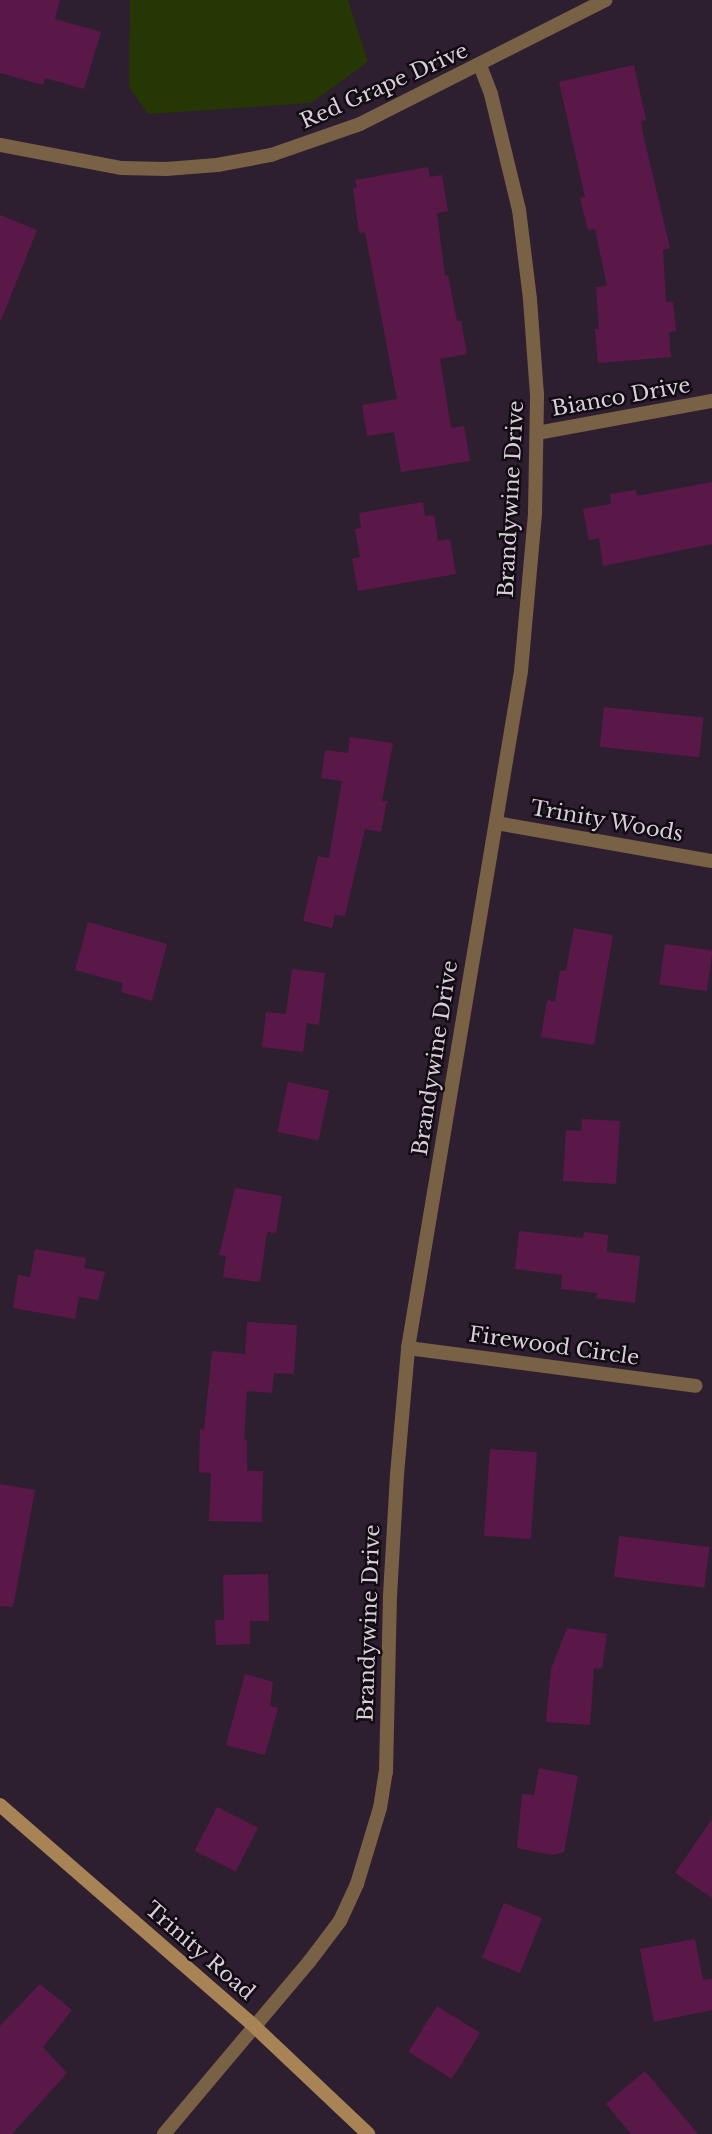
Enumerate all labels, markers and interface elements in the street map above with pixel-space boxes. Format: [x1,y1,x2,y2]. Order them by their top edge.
street label: Red Grape Drive [296,38,472,134]
street label: Bianco Drive [550,372,692,422]
street label: Brandywine Drive [493,400,529,598]
street label: Trinity Woods [528,795,686,847]
street label: Brandywine Drive [407,959,463,1157]
street label: Firewood Circle [467,1322,641,1370]
street label: Brandywine Drive [353,1524,385,1722]
street label: Trinity Road [140,1896,260,2006]

